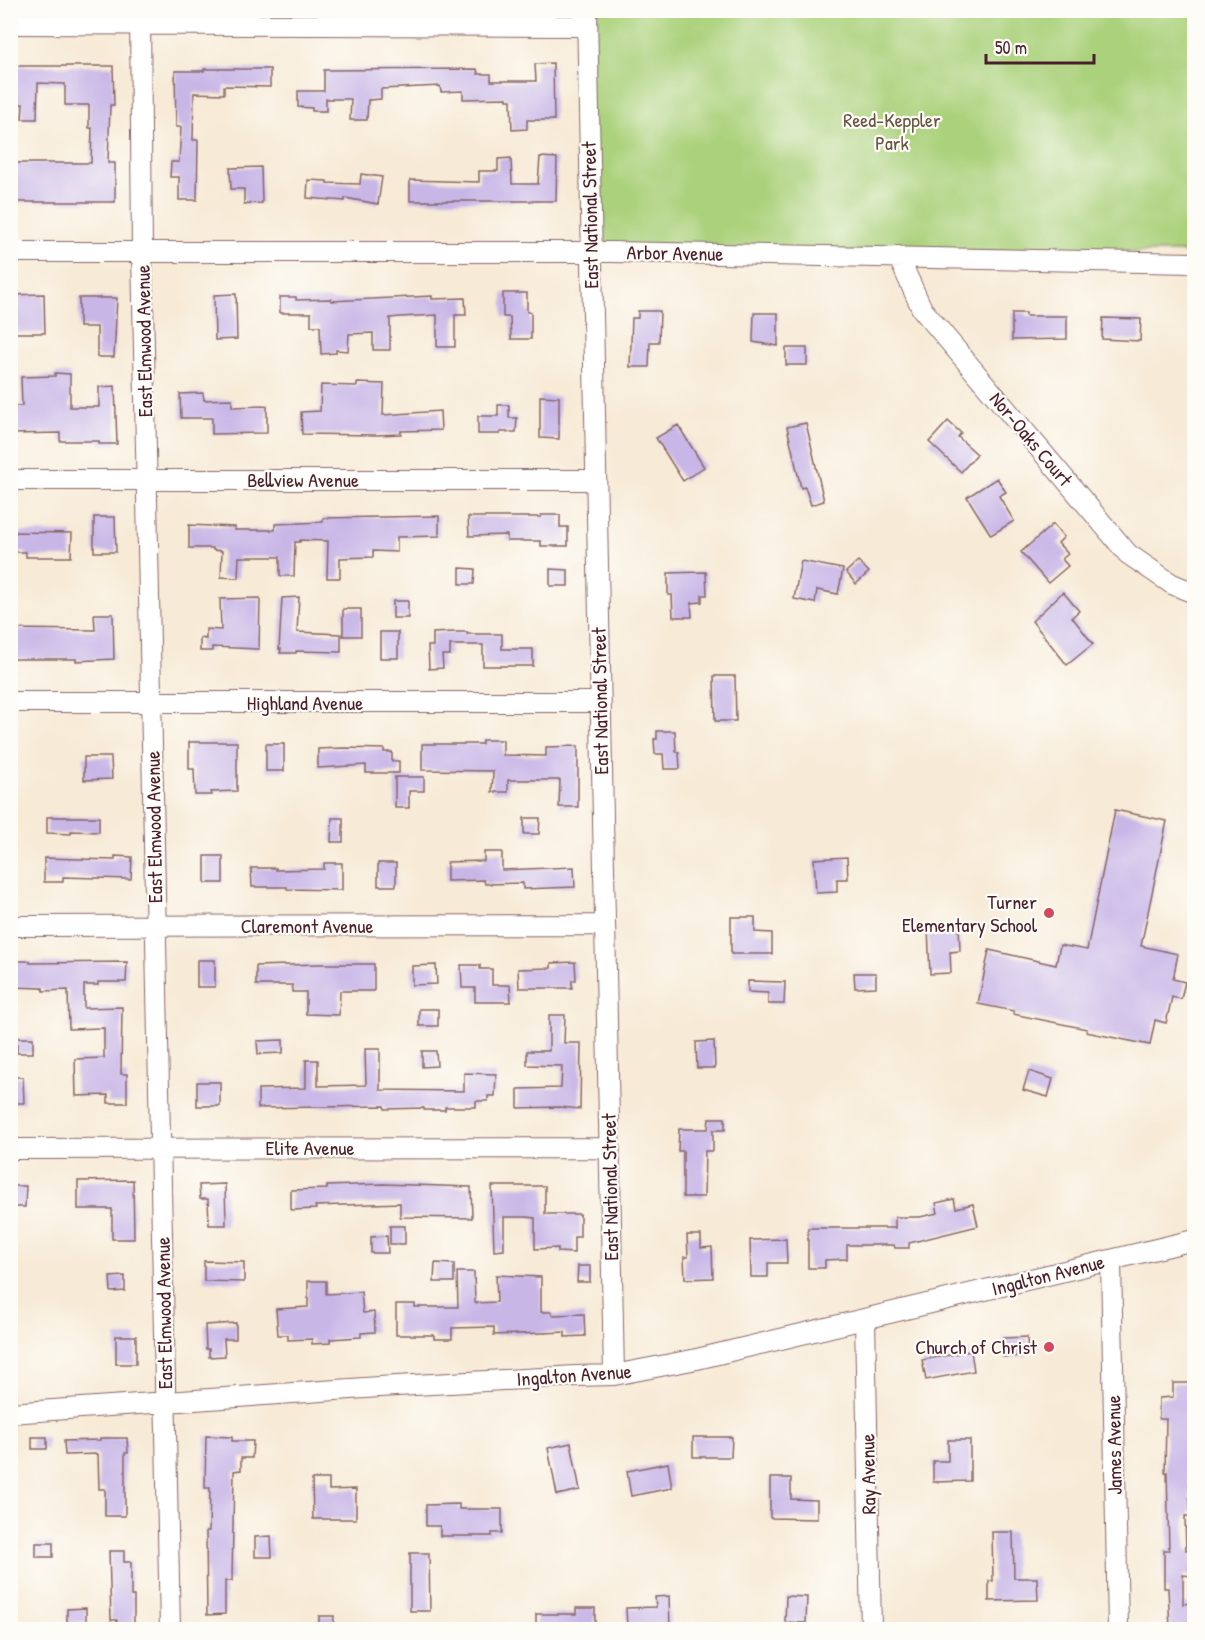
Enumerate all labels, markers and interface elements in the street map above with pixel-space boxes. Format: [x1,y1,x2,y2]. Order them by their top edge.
scale bar [986,27,1094,65]
text: 50 m [995,35,1027,60]
park label: Reed-Keppler Park [843,106,941,156]
street label: East National Street [575,140,604,289]
street label: Arbor Avenue [626,238,724,267]
street label: East Elmwood Avenue [129,265,158,417]
street label: Nor-Oaks Court [984,386,1080,493]
street label: Bellview Avenue [247,466,359,493]
street label: East National Street [585,626,614,775]
street label: Highland Avenue [247,689,363,716]
street label: East Elmwood Avenue [139,751,168,903]
place label: Turner Elementary School [902,888,1038,938]
marker: Turner Elementary School [1042,906,1056,920]
street label: Claremont Avenue [241,912,373,939]
street label: East National Street [595,1112,624,1261]
street label: Elite Avenue [266,1134,354,1161]
street label: East Elmwood Avenue [149,1237,178,1389]
street label: Ingalton Avenue [989,1247,1107,1302]
place label: Church of Christ [915,1333,1038,1360]
marker: Church of Christ [1042,1340,1056,1354]
street label: Ingalton Avenue [516,1357,632,1392]
street label: James Avenue [1099,1395,1128,1495]
street label: Ray Avenue [853,1433,882,1515]

